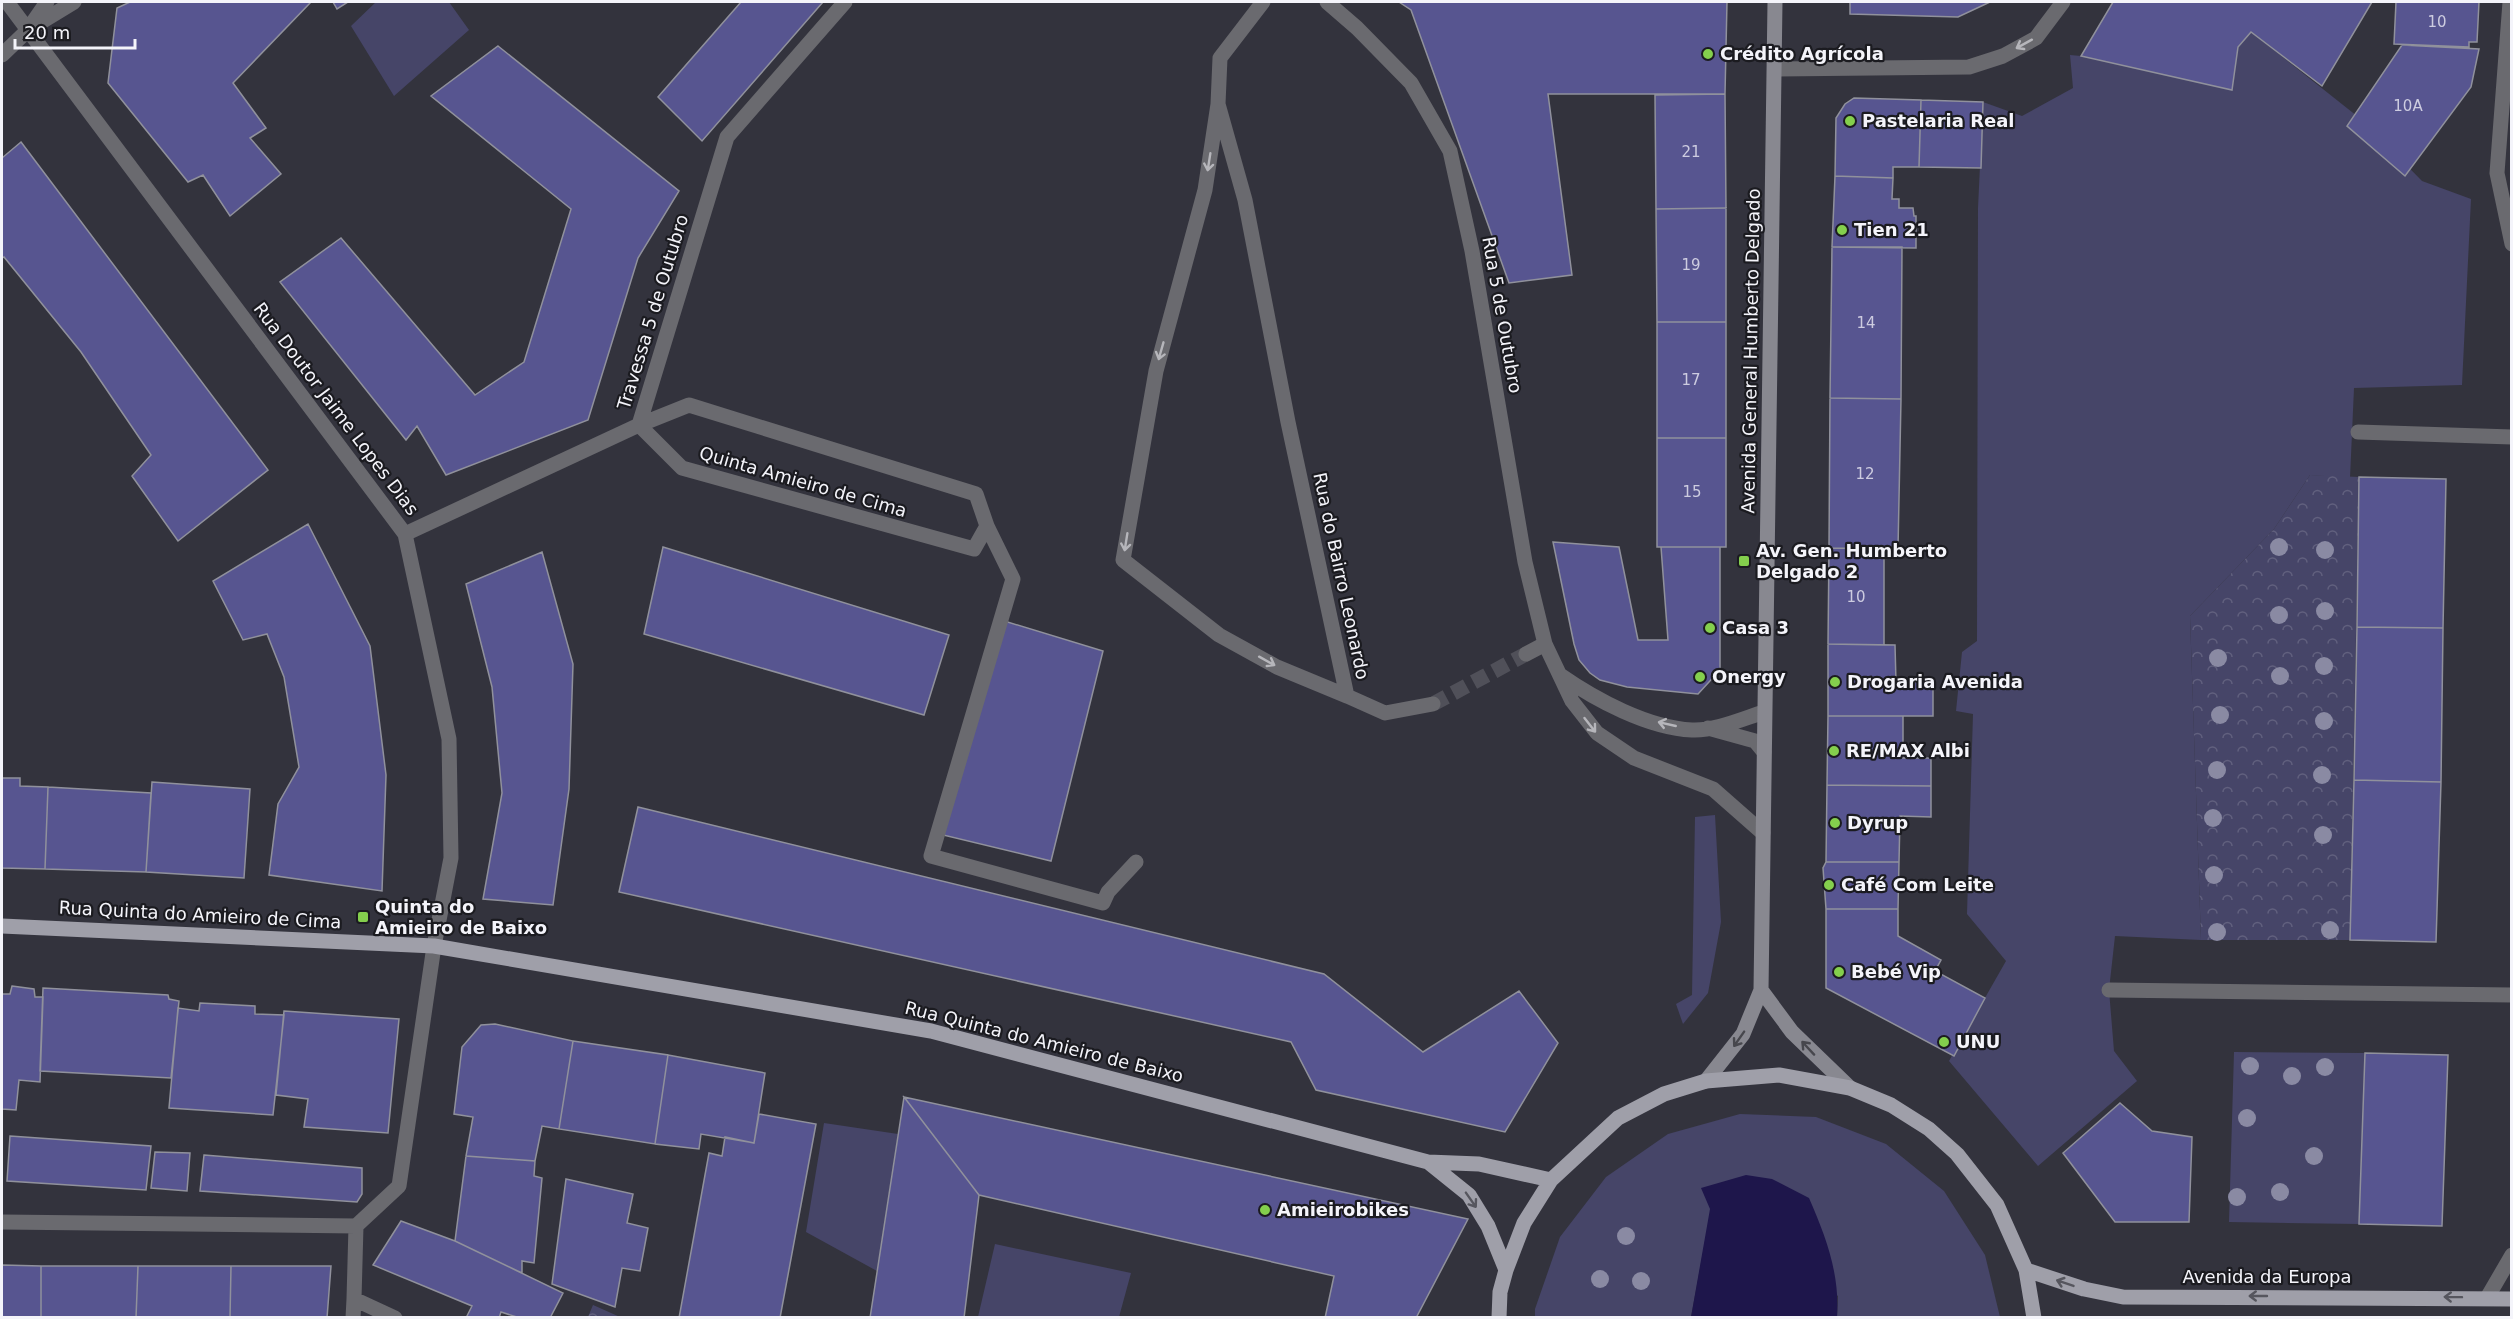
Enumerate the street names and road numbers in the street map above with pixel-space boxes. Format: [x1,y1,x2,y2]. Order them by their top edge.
street label: Avenida General Humberto Delgado [1737,188,1764,514]
street label: Travessa 5 de Outubro [613,212,692,413]
street label: Rua 5 de Outubro [1478,235,1527,395]
street label: Rua Doutor Jaime Lopes Dias [250,298,423,519]
street label: Quinta Amieiro de Cima [697,442,909,521]
street label: Rua do Bairro Leonardo [1309,471,1374,681]
street label: Rua Quinta do Amieiro de Cima [58,897,342,932]
street label: Rua Quinta do Amieiro de Baixo [903,997,1186,1086]
street label: Avenida da Europa [2182,1266,2352,1287]

